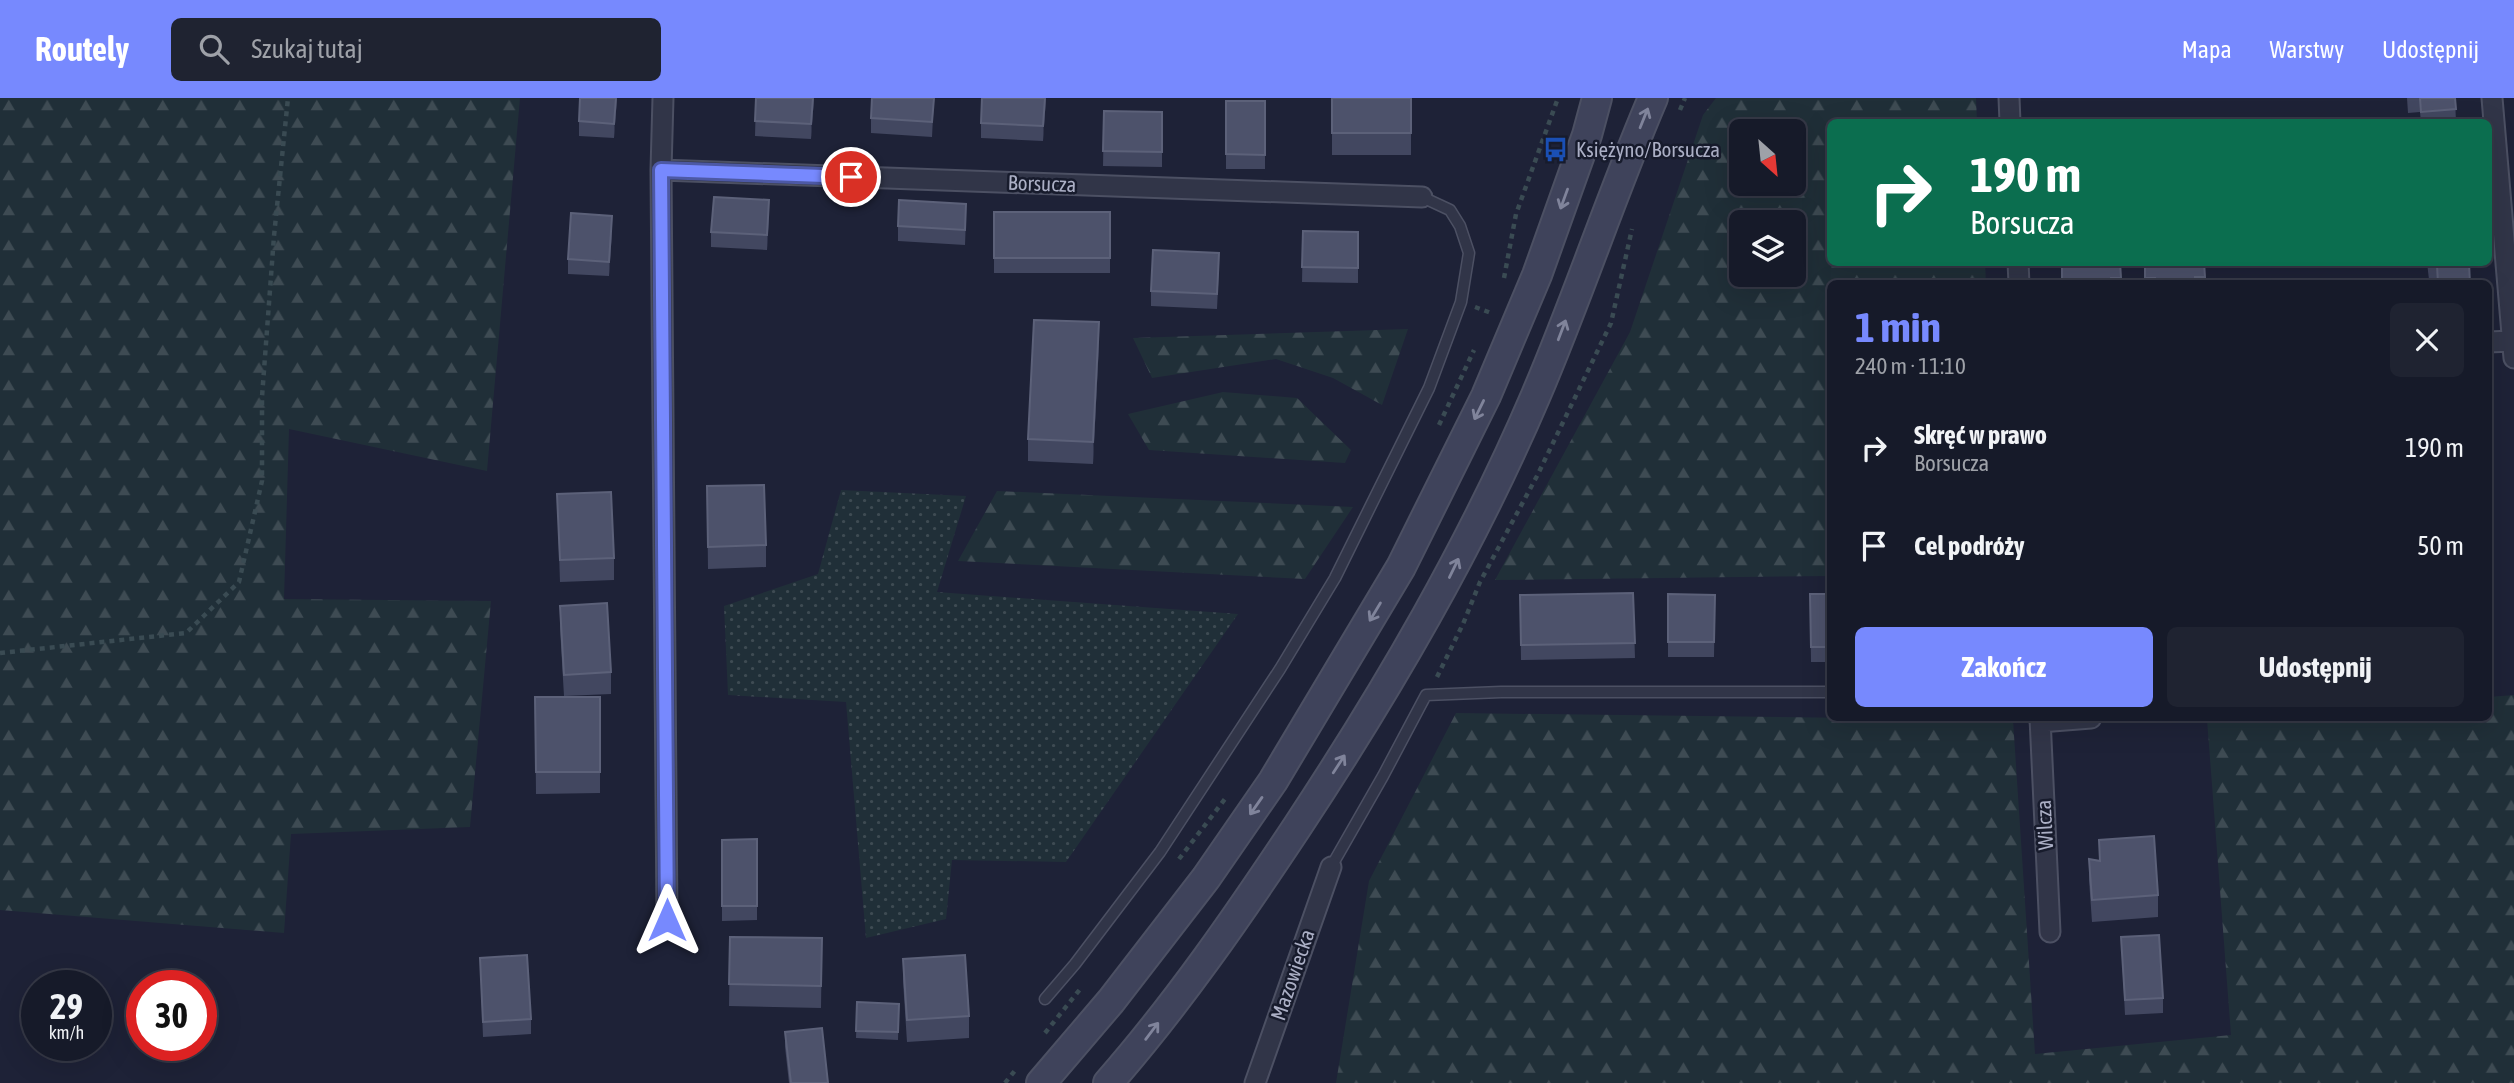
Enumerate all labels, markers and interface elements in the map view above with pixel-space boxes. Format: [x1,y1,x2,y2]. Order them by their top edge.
search box [171,18,661,81]
text: Routely [35,30,129,68]
icon: search [195,30,233,68]
text: Szukaj tutaj [251,34,363,64]
text: Mapa [2182,36,2232,63]
text: Warstwy [2270,36,2344,63]
text: Udostępnij [2382,36,2479,63]
one-way arrow [1639,108,1652,130]
north arrow [1729,119,1806,196]
map controls [1729,119,1806,287]
bus stop icon: Księżyno/Borsucza [1542,136,1570,164]
place label: Księżyno/Borsucza [1576,137,1720,161]
text: 190 m [1970,146,2081,202]
pin [821,147,881,207]
icon: right [1855,147,1946,238]
icon: arrive [832,158,870,196]
street label: Borsucza [1007,170,1077,196]
one-way arrow [1557,188,1569,210]
text: Borsucza [1970,204,2075,241]
button: layers [1729,210,1806,287]
text: 1 min [1855,303,1941,351]
button: close [2390,303,2464,377]
one-way arrow [1556,320,1569,341]
text: 240 m · 11:10 [1855,353,1966,379]
one-way arrow [1472,399,1485,420]
text: Skręć w prawo [1914,420,2047,450]
icon: right [1855,429,1893,467]
text: 190 m [2405,433,2464,463]
text: Borsucza [1914,450,1989,476]
icon: arrive [1855,527,1893,565]
text: Cel podróży [1914,531,2025,561]
text: 50 m [2417,531,2464,561]
one-way arrow [1447,558,1461,579]
one-way arrow [1368,602,1382,622]
button: Zakończ [1855,627,2153,707]
button: Udostępnij [2167,627,2464,707]
one-way arrow [1332,755,1346,775]
one-way arrow [1249,796,1263,815]
street label: Wilcza [2031,799,2057,851]
position arrow [630,883,704,957]
street label: Mazowiecka [1265,926,1319,1023]
speed limit sign: 30 [126,970,217,1061]
text: 29 [50,986,83,1026]
text: km/h [49,1022,84,1043]
one-way arrow [1145,1022,1160,1041]

